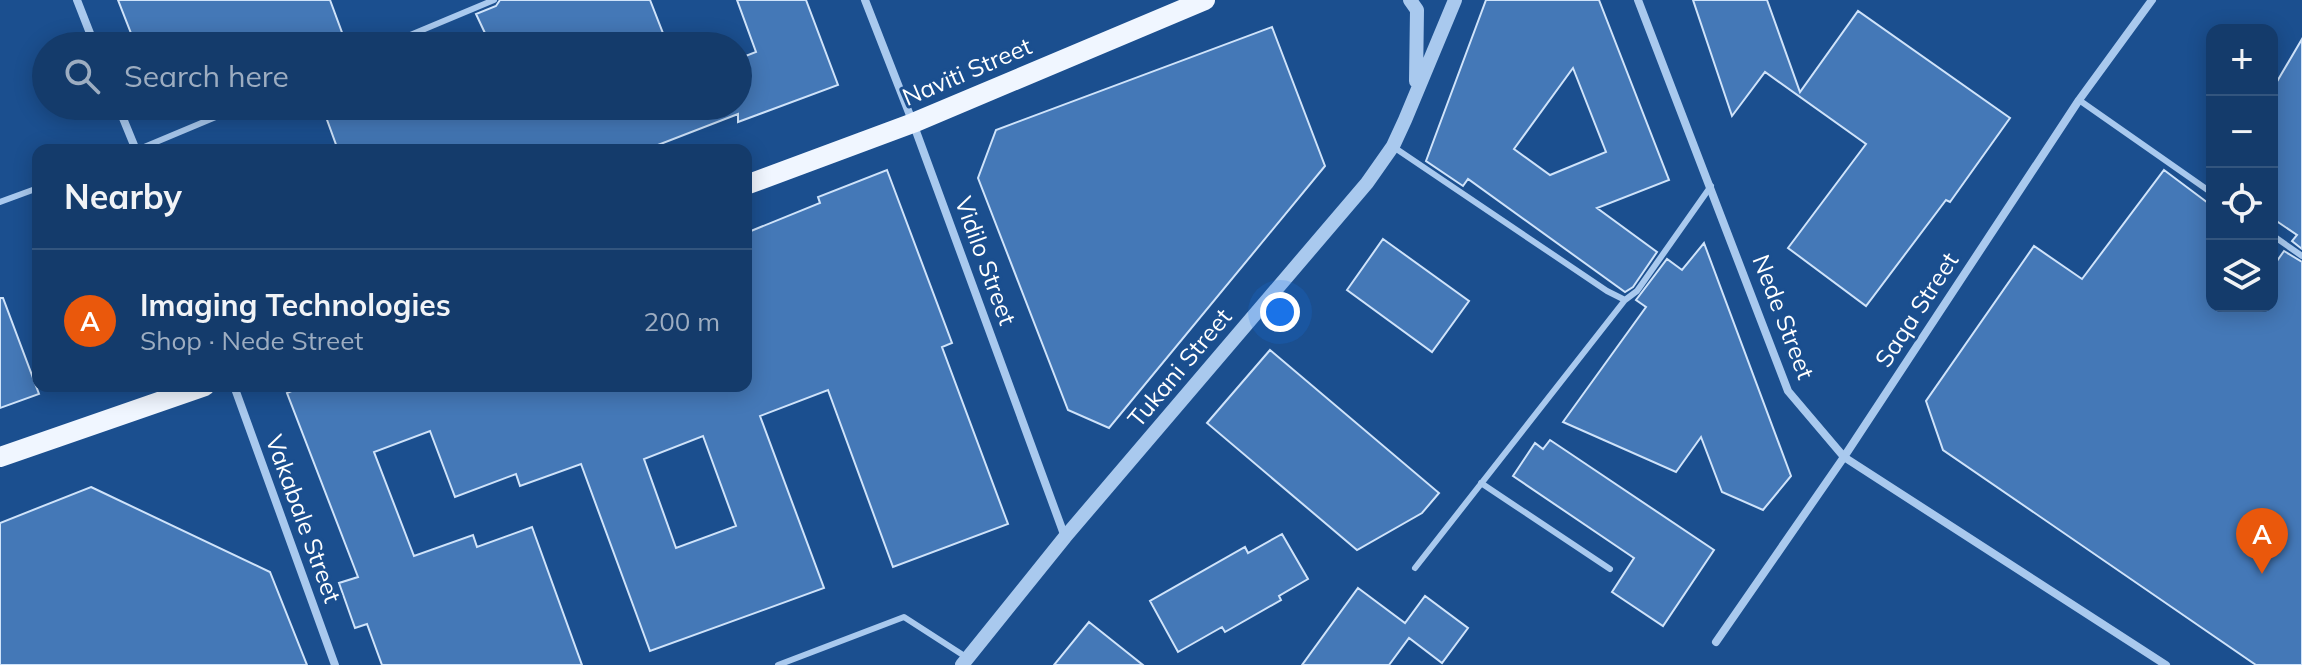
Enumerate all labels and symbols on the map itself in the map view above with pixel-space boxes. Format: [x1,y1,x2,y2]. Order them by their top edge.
street label: Naviti Street [897,30,1036,112]
street label: Vidilo Street [949,192,1023,329]
street label: Saqa Street [1868,246,1964,372]
street label: Nede Street [1746,250,1821,383]
your location [1260,292,1300,332]
street label: Tukani Street [1121,302,1238,433]
street label: Vakabale Street [260,431,348,607]
pin: A [2236,508,2288,574]

